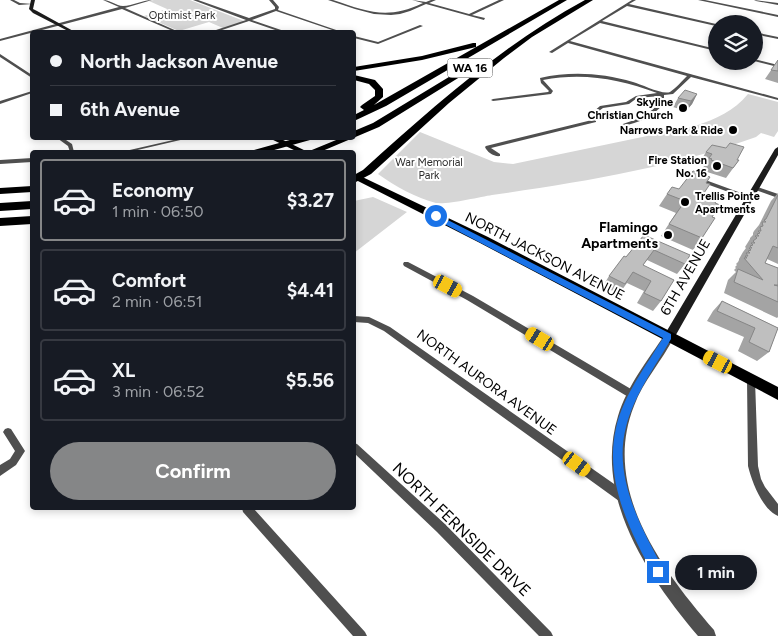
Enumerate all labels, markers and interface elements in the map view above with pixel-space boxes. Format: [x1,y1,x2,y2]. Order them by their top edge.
park label: Optimist Park [149,9,216,22]
map controls [708,15,763,70]
button: layers [708,15,763,70]
text: North Jackson Avenue [80,50,278,73]
road number: WA 16 [448,58,492,78]
place label: Skyline Christian Church [588,96,673,122]
text: 6th Avenue [80,98,180,121]
marker: Skyline Christian Church [677,102,689,114]
place label: Narrows Park & Ride [620,124,723,137]
marker: Narrows Park & Ride [727,124,739,136]
place label: Fire Station No. 16 [648,154,708,180]
park label: War Memorial Park [395,156,463,182]
marker: Fire Station No. 16 [711,160,723,172]
icon: car [52,178,97,223]
text: Economy [112,179,194,202]
text: $3.27 [287,189,334,212]
place label: Trellis Pointe Apartments [695,190,760,216]
marker: Trellis Pointe Apartments [679,196,691,208]
text: 1 min · 06:50 [112,202,204,221]
route start [425,205,447,227]
street label: NORTH JACKSON AVENUE [462,209,627,304]
place label: Flamingo Apartments [581,219,658,252]
marker: Flamingo Apartments [662,229,674,241]
street label: 6TH AVENUE [657,236,714,319]
icon: car [52,268,97,313]
text: Comfort [112,269,187,292]
car [431,272,464,300]
text: $4.41 [287,279,334,302]
text: 2 min · 06:51 [112,292,202,311]
car [523,325,556,353]
street label: NORTH AURORA AVENUE [413,326,560,439]
car [701,349,734,375]
icon: car [52,358,97,403]
text: XL [112,359,135,382]
text: $5.56 [286,369,334,392]
text: 3 min · 06:52 [112,382,204,401]
button: Confirm [50,442,336,500]
car [560,449,593,479]
street label: NORTH FERNSIDE DRIVE [389,458,535,600]
callout: 1 min [676,554,758,590]
route end [647,561,669,583]
text: 1 min [697,563,735,582]

